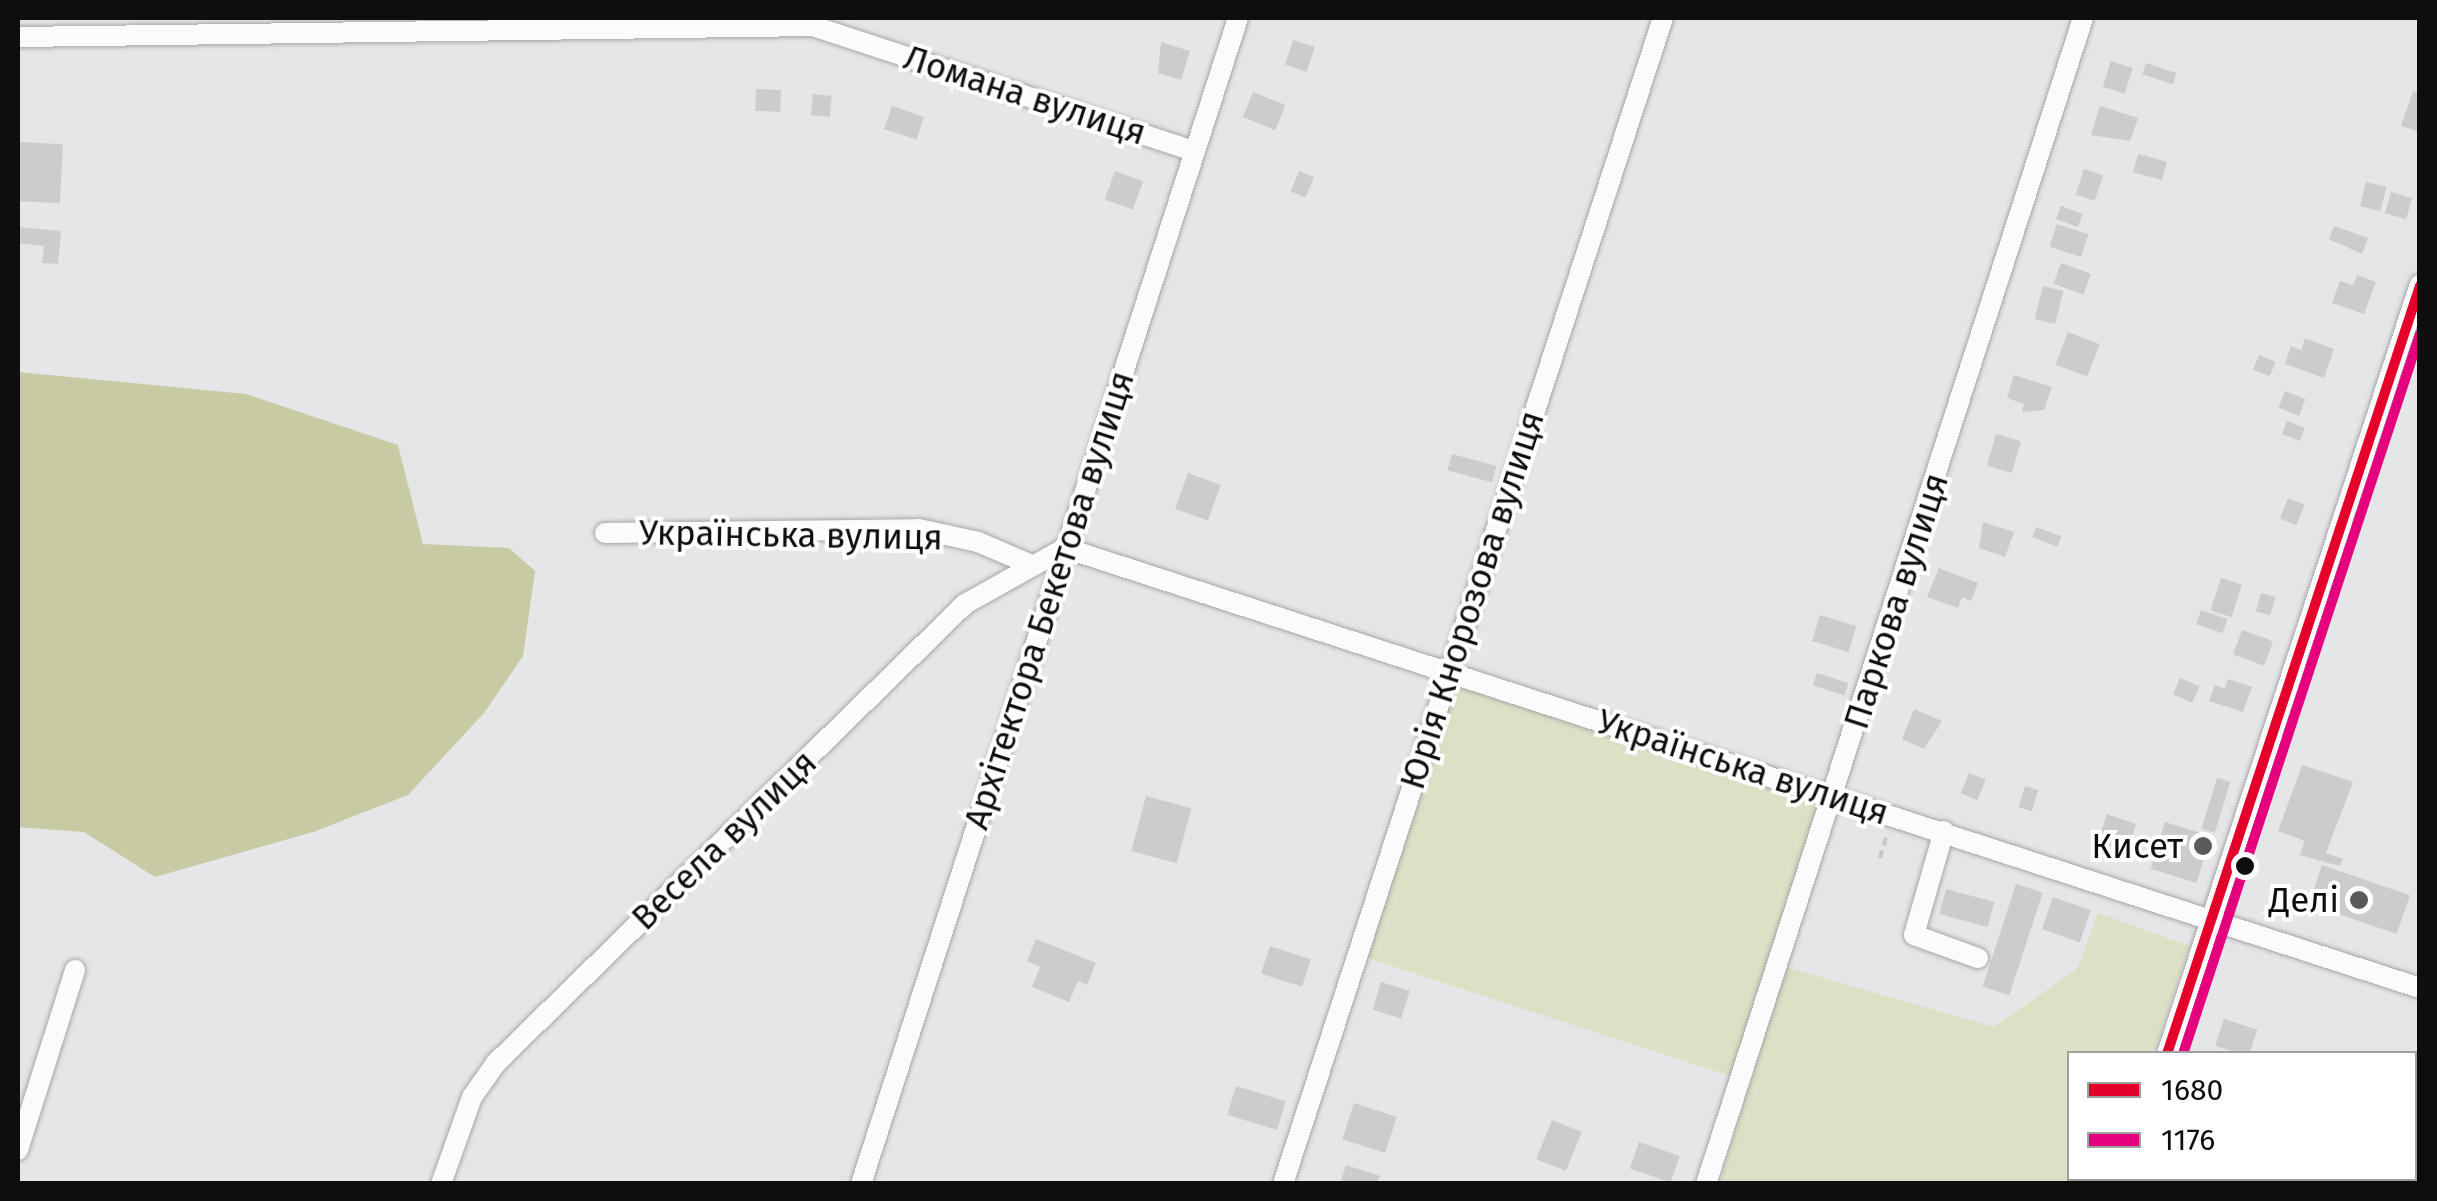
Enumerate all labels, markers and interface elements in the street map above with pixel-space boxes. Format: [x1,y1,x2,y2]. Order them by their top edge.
street label: Ломана вулиця [899,36,1151,154]
street label: Архітектора Бекетова вулиця [955,366,1143,834]
street label: Юрія Кнорозова вулиця [1391,406,1553,794]
street label: Паркова вулиця [1835,468,1957,734]
street label: Українська вулиця [639,511,943,559]
street label: Українська вулиця [1592,700,1894,834]
street label: Весела вулиця [623,741,825,939]
place label: Кисет [2091,825,2183,867]
marker: Кисет [2192,835,2214,857]
unlabelled marker [2235,856,2255,876]
place label: Делі [2269,879,2339,921]
marker: Делі [2348,889,2370,911]
legend [2067,1051,2417,1181]
text: 1680 [2161,1072,2223,1108]
text: 1176 [2161,1122,2215,1158]

